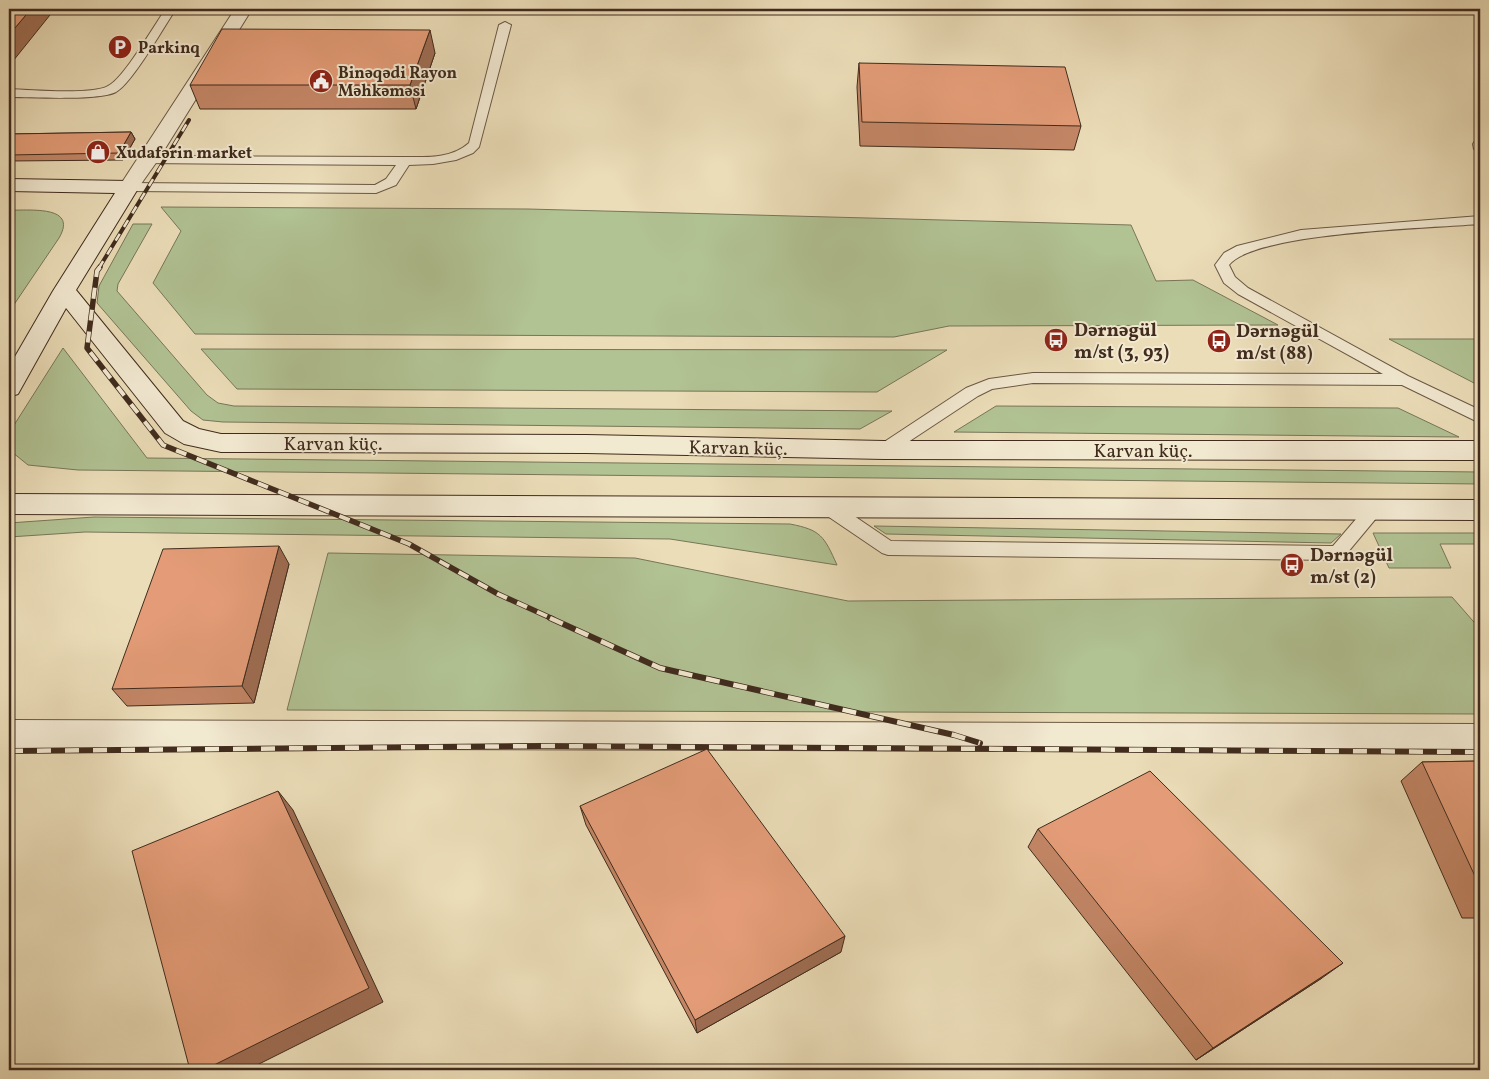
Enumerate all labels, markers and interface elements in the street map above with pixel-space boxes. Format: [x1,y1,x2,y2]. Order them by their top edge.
parking icon: Parkinq [107,34,133,60]
place label: Parkinq [138,38,200,60]
place label: Binəqədi Rayon Məhkəməsi [338,63,457,103]
public building icon: Binəqədi Rayon Məhkəməsi [308,68,334,94]
shop icon: Xudafərin market [85,139,111,165]
place label: Xudafərin market [116,143,252,165]
place label: Dərnəgül m/st (3, 93) [1074,318,1169,366]
place label: Dərnəgül m/st (88) [1236,319,1319,367]
bus stop icon: Dərnəgül m/st (3, 93) [1043,327,1069,353]
bus stop icon: Dərnəgül m/st (88) [1206,328,1232,354]
street label: Karvan küç. [284,432,383,458]
street label: Karvan küç. [688,435,788,463]
street label: Karvan küç. [1094,439,1193,465]
place label: Dərnəgül m/st (2) [1310,543,1393,591]
bus stop icon: Dərnəgül m/st (2) [1279,552,1305,578]

